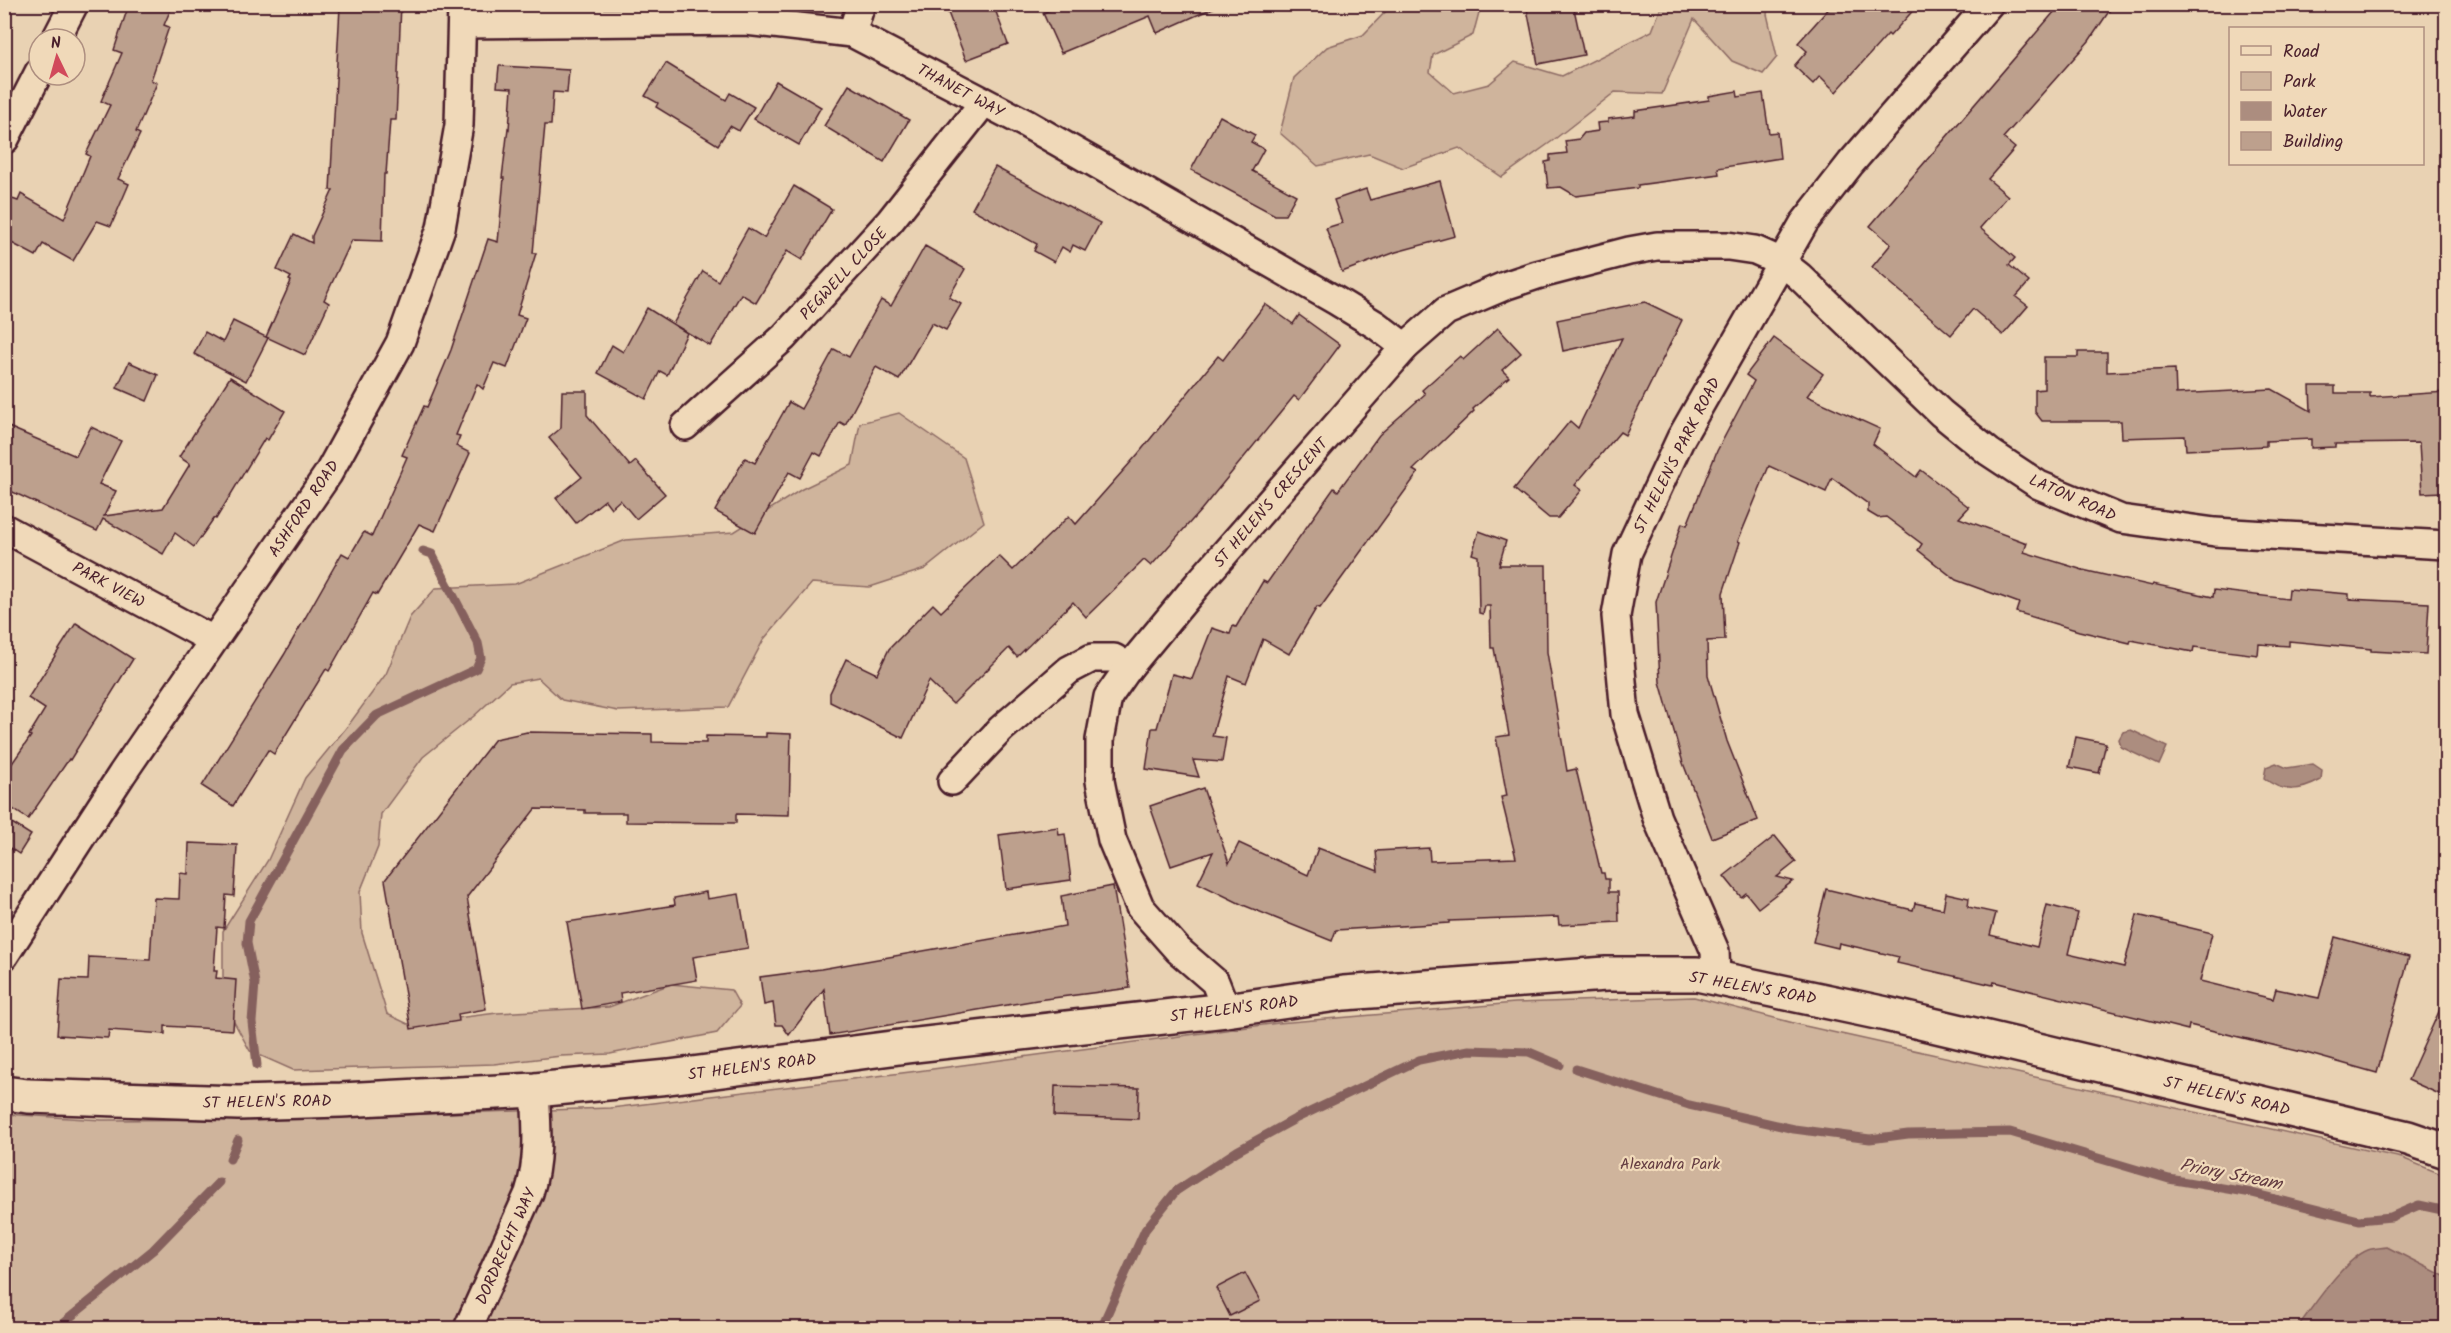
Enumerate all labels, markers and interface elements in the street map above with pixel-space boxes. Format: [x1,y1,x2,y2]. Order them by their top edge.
north arrow [27,27,87,87]
legend [2229,27,2424,165]
text: N [50,31,62,56]
text: Road [2283,38,2320,67]
street label: THANET WAY [912,58,1009,125]
text: Park [2283,68,2316,97]
text: Water [2283,98,2328,127]
text: Building [2283,128,2343,157]
street label: PEGWELL CLOSE [794,221,894,326]
street label: ST HELEN'S PARK ROAD [1627,373,1728,538]
street label: ST HELEN'S CRESCENT [1208,432,1336,573]
street label: ASHFORD ROAD [262,455,346,562]
street label: LATON ROAD [2025,468,2120,529]
street label: PARK VIEW [68,556,149,615]
street label: ST HELEN'S ROAD [1687,965,1818,1012]
street label: ST HELEN'S ROAD [1169,989,1300,1030]
street label: ST HELEN'S ROAD [687,1047,818,1088]
street label: ST HELEN'S ROAD [2161,1070,2292,1123]
street label: ST HELEN'S ROAD [202,1089,332,1116]
water label: Priory Stream [2177,1151,2286,1200]
park label: Alexandra Park [1620,1152,1720,1177]
street label: DORDRECHT WAY [469,1184,544,1309]

